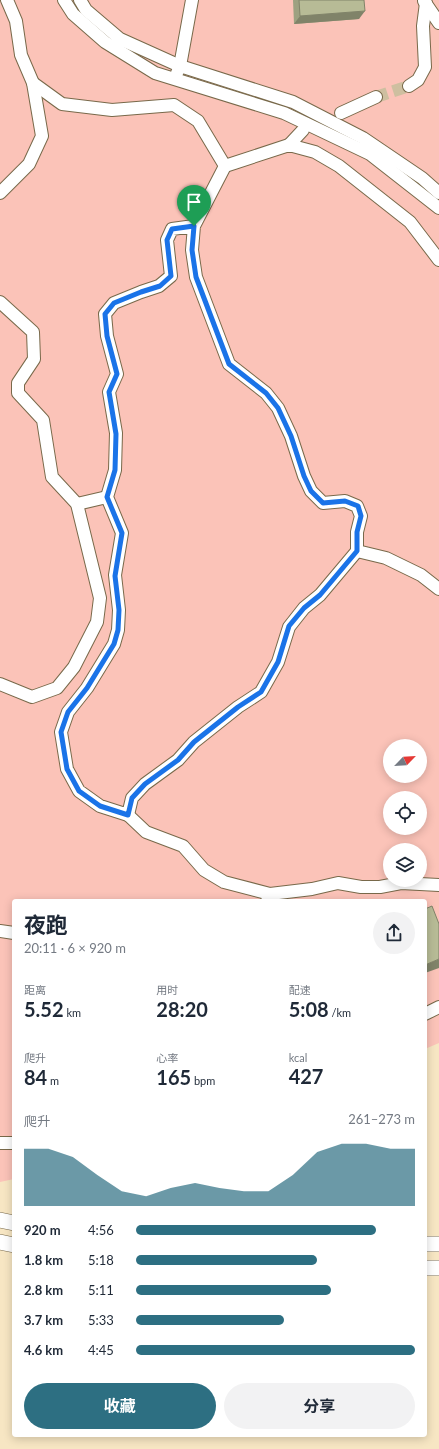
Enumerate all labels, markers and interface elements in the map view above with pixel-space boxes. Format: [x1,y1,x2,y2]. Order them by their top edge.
pin [177,185,211,226]
icon: arrive [183,191,205,213]
north arrow [383,739,427,783]
map controls [383,739,427,887]
button: locate [383,791,427,835]
button: layers [383,843,427,887]
text: 夜跑 [24,911,68,938]
button: share [373,912,415,954]
text: 20:11 · 6 × 920 m [24,940,126,956]
text: 距离 [24,983,46,996]
text: 用时 [156,983,178,996]
text: 配速 [289,983,311,996]
text: 5.52 [24,997,64,1021]
text: 28:20 [156,997,208,1021]
text: 5:08 [289,997,329,1021]
text: km [64,1006,81,1019]
text: /km [329,1006,351,1019]
text: 爬升 [24,1051,46,1064]
text: 心率 [156,1051,178,1064]
text: kcal [289,1051,307,1064]
text: 427 [289,1064,323,1088]
text: 84 [24,1065,47,1089]
text: 165 [156,1065,191,1089]
text: m [47,1074,59,1087]
text: bpm [191,1074,215,1087]
text: 261–273 m [348,1111,415,1127]
text: 爬升 [24,1113,50,1129]
text: 920 m [24,1222,61,1238]
text: 4:56 [88,1222,114,1238]
text: 1.8 km [24,1252,63,1268]
text: 5:18 [88,1252,114,1268]
text: 2.8 km [24,1282,63,1298]
text: 5:11 [88,1282,114,1298]
text: 3.7 km [24,1312,63,1328]
text: 5:33 [88,1312,114,1328]
text: 4.6 km [24,1342,63,1358]
text: 4:45 [88,1342,114,1358]
button: 收藏 [24,1383,216,1429]
button: 分享 [224,1383,415,1429]

